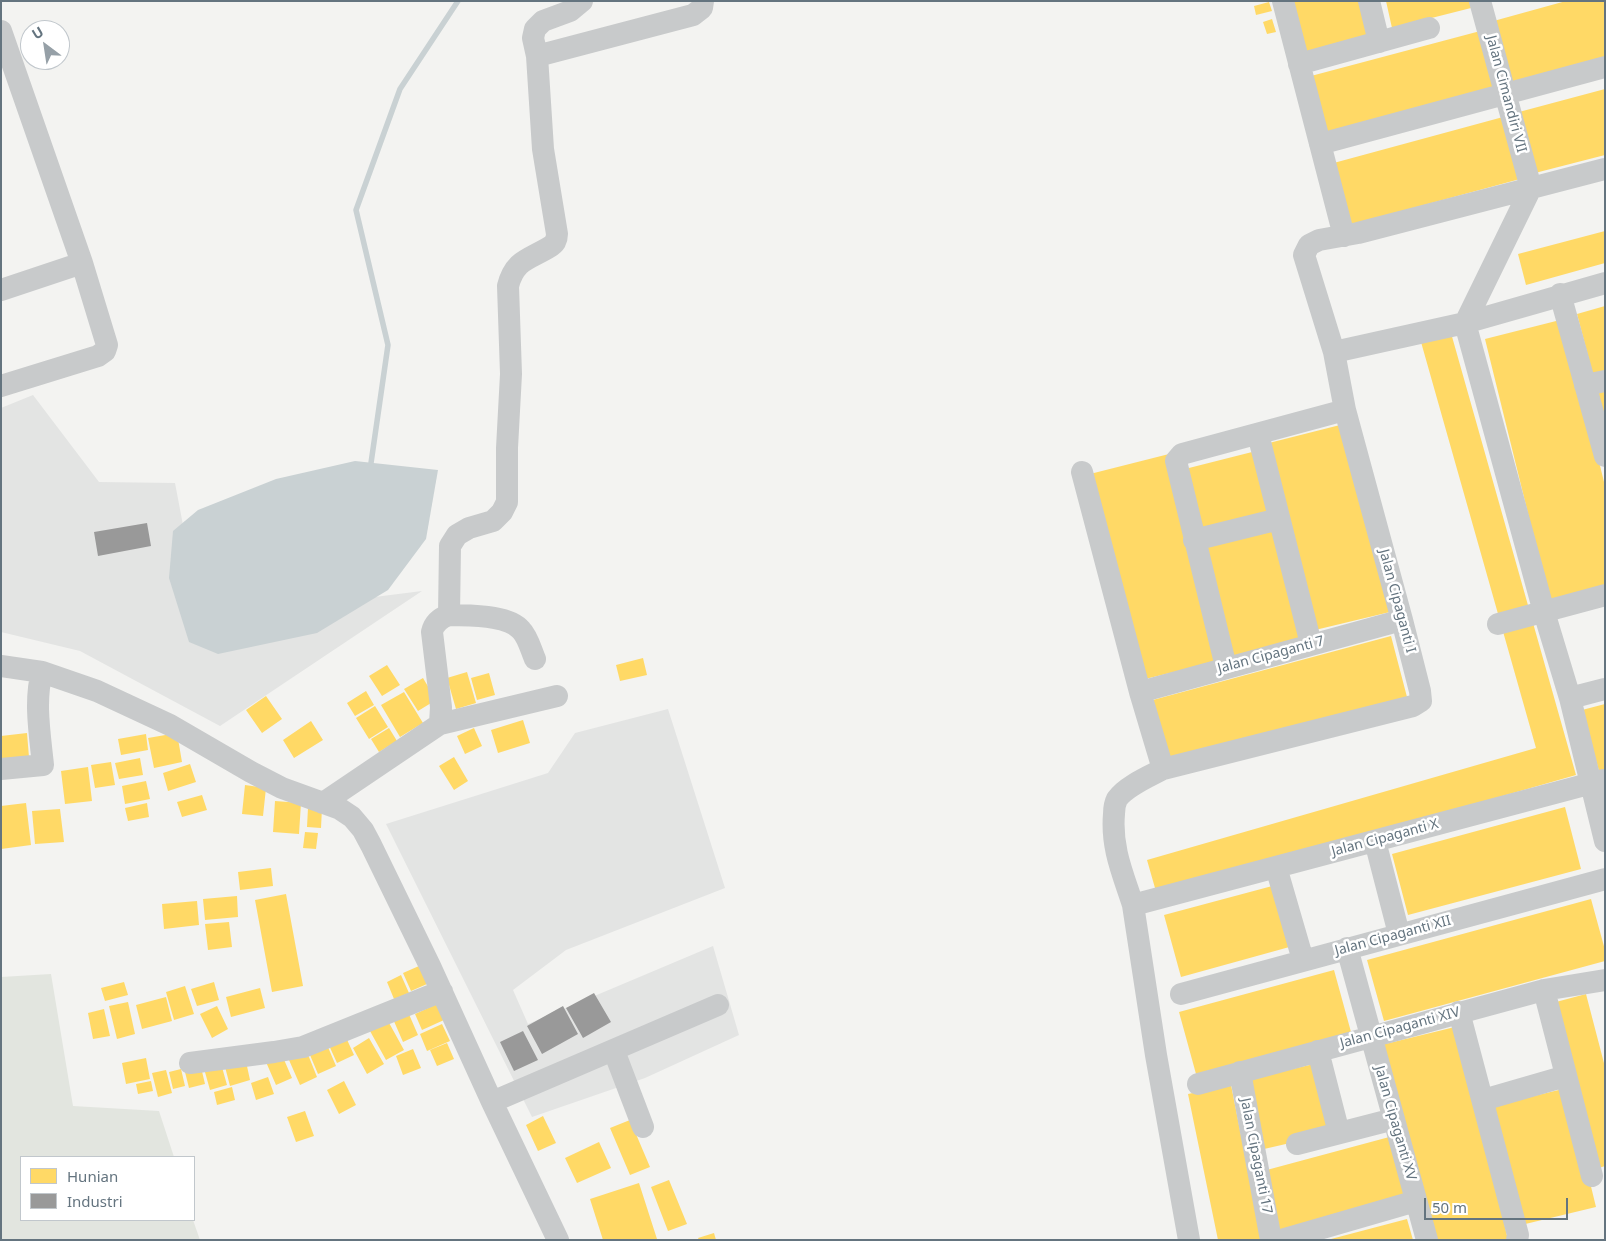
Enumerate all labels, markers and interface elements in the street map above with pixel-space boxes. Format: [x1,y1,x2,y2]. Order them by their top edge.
north arrow [20,20,70,70]
text: U [28,22,47,43]
street label: Jalan Cimandiri VII [1482,34,1530,154]
street label: Jalan Cipaganti I [1375,547,1419,655]
street label: Jalan Cipaganti 7 [1216,633,1326,677]
street label: Jalan Cipaganti X [1330,816,1440,860]
street label: Jalan Cipaganti XII [1333,912,1453,960]
street label: Jalan Cipaganti XIV [1338,1004,1462,1052]
street label: Jalan Cipaganti XV [1371,1064,1419,1182]
street label: Jalan Cipaganti 17 [1237,1097,1275,1215]
legend [20,1156,195,1221]
text: Hunian [67,1166,118,1186]
scale bar [1426,1188,1570,1220]
text: Industri [67,1191,123,1211]
text: 50 m [1432,1197,1467,1217]

